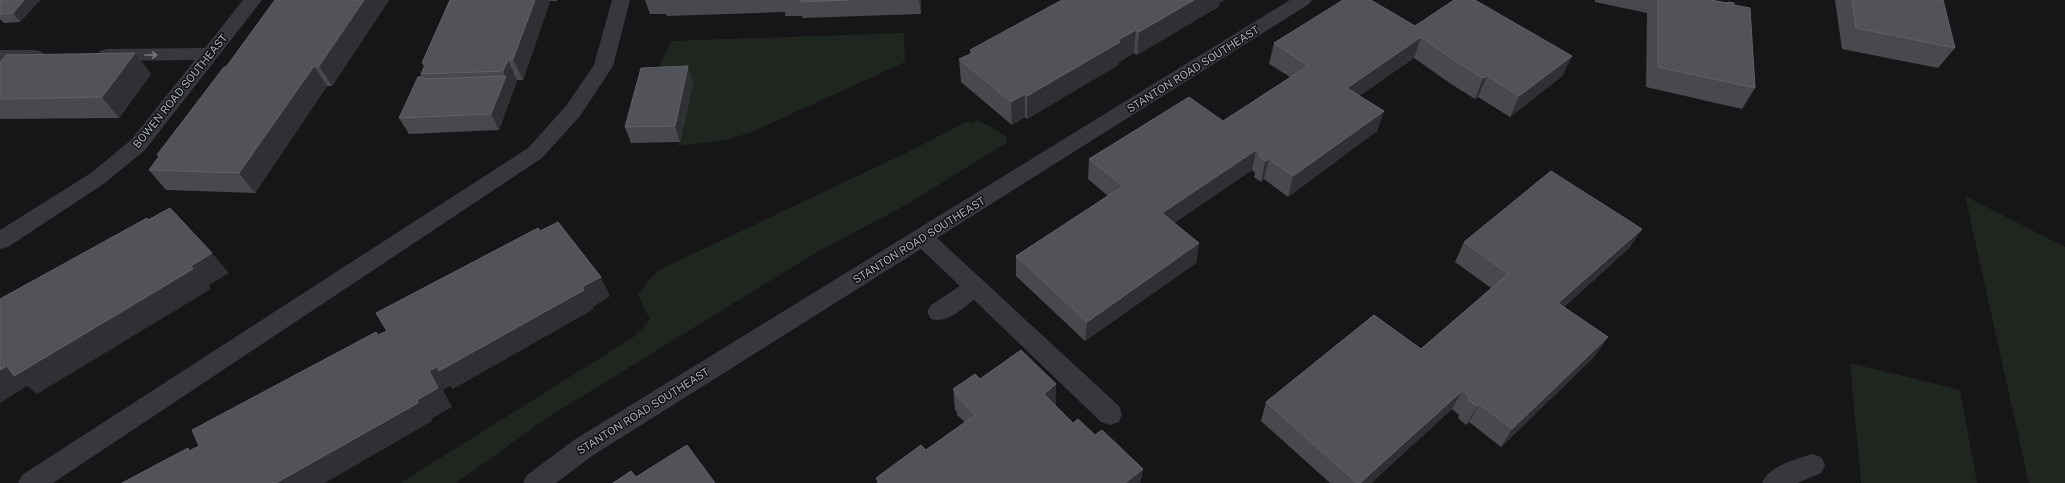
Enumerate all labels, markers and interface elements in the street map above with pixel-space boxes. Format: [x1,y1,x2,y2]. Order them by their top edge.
street label: STANTON ROAD SOUTHEAST [1125,23,1262,115]
street label: BOWEN ROAD SOUTHEAST [130,31,230,150]
one-way arrow [144,51,157,59]
street label: STANTON ROAD SOUTHEAST [851,194,988,286]
street label: STANTON ROAD SOUTHEAST [575,365,712,457]

